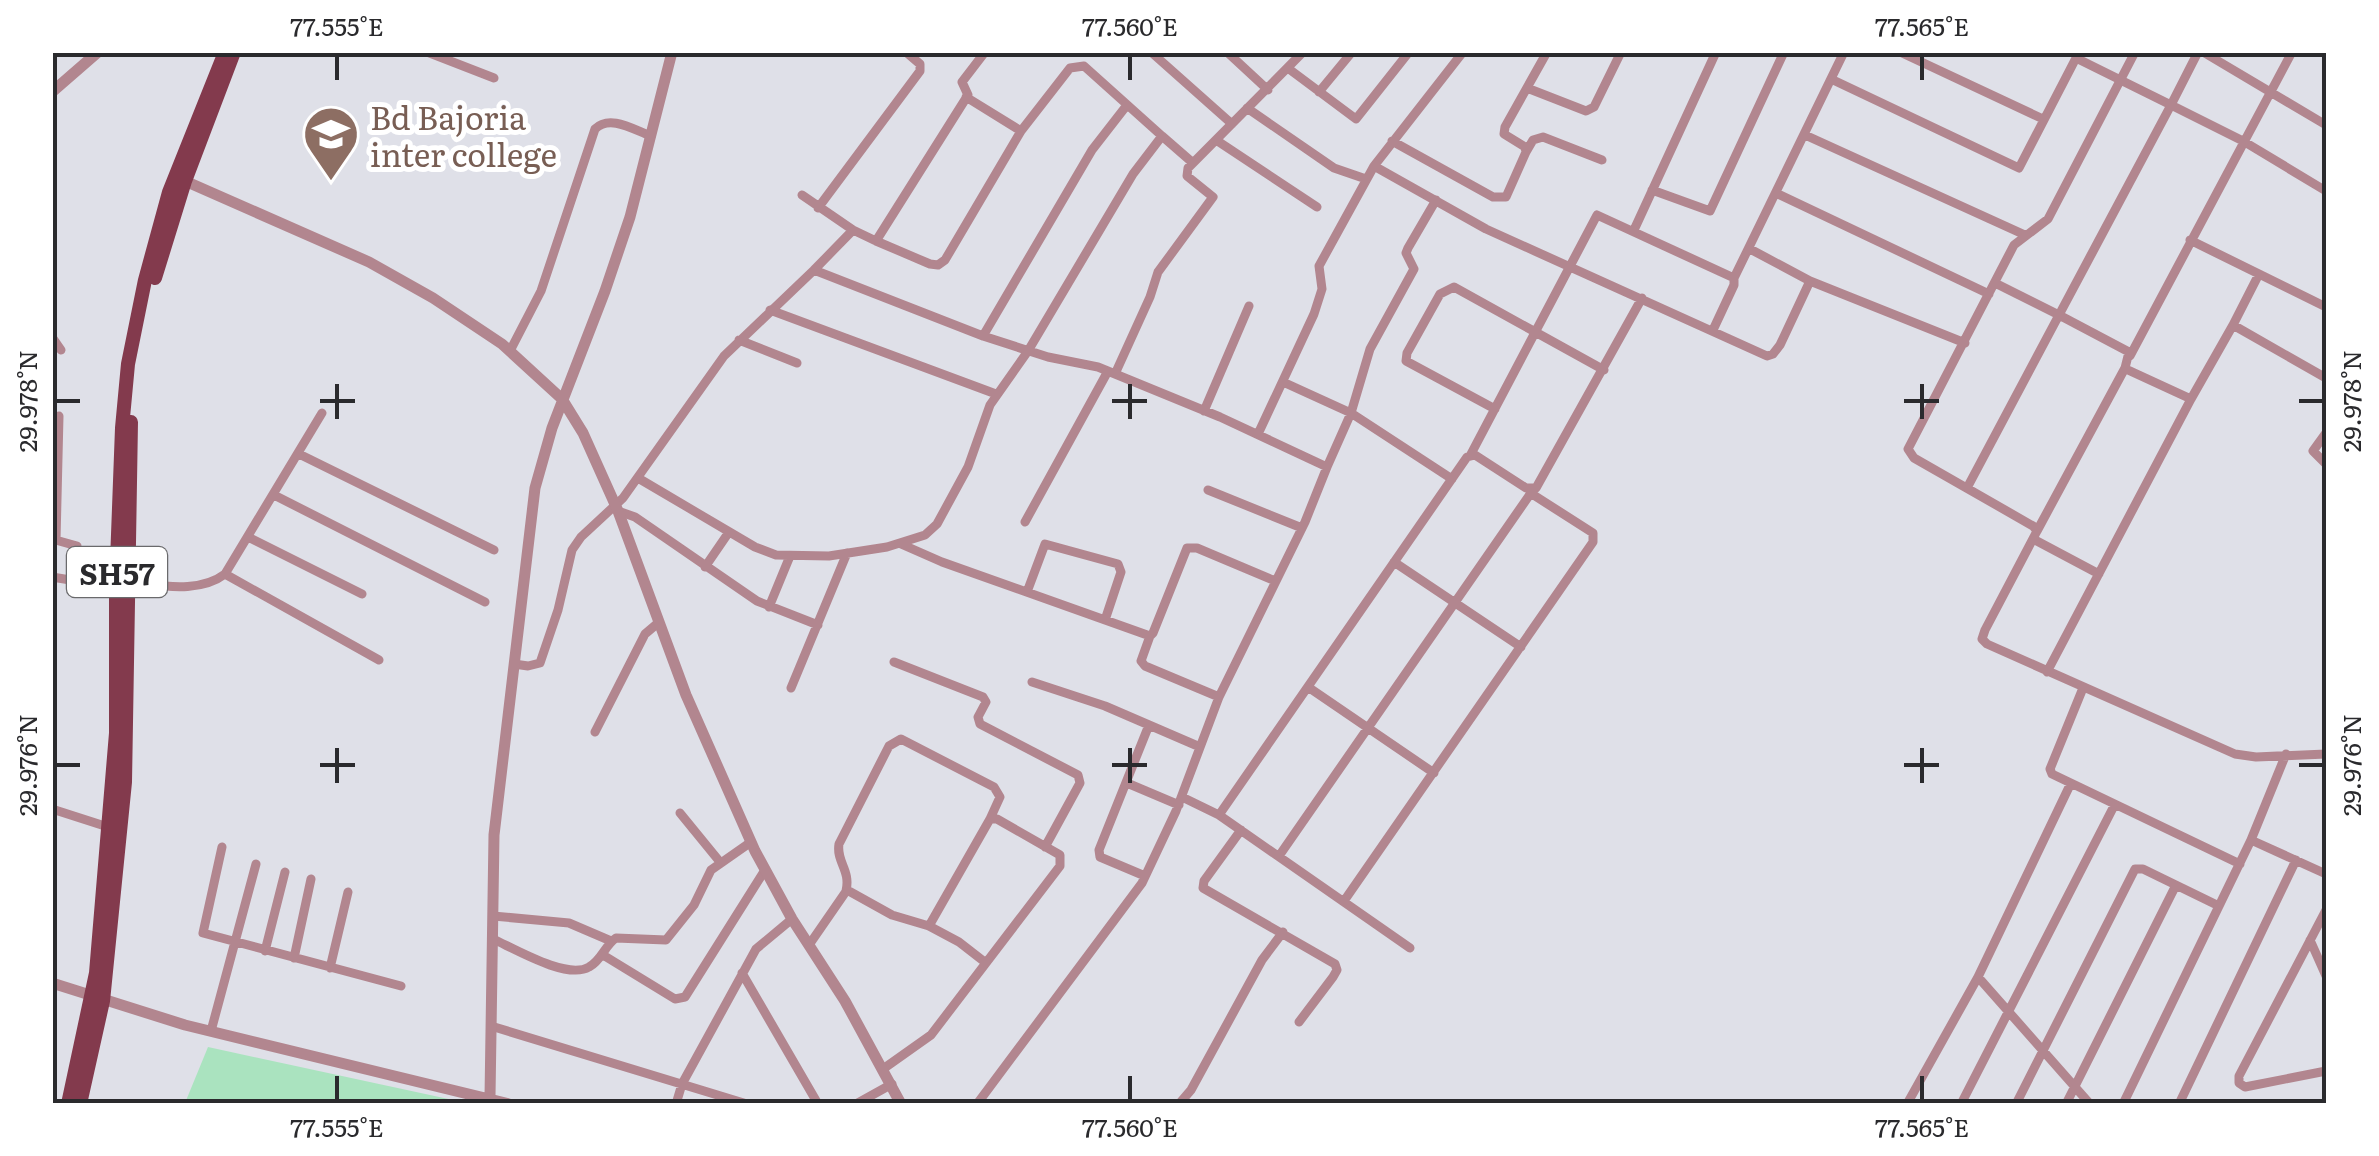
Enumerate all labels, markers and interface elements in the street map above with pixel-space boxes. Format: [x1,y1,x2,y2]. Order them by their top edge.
text: 77.555°E [290,7,384,44]
text: 77.560°E [1082,7,1178,44]
text: 77.565°E [1875,7,1969,44]
place label: Bd Bajoria inter college [370,92,557,177]
school or university icon: Bd Bajoria inter college [301,104,361,183]
text: 29.978°N [8,350,45,452]
text: 29.978°N [2332,350,2369,452]
road number: SH57 [67,547,167,597]
text: 29.976°N [8,714,45,816]
text: 29.976°N [2332,714,2369,816]
text: 77.555°E [290,1108,384,1145]
text: 77.560°E [1082,1108,1178,1145]
text: 77.565°E [1875,1108,1969,1145]

